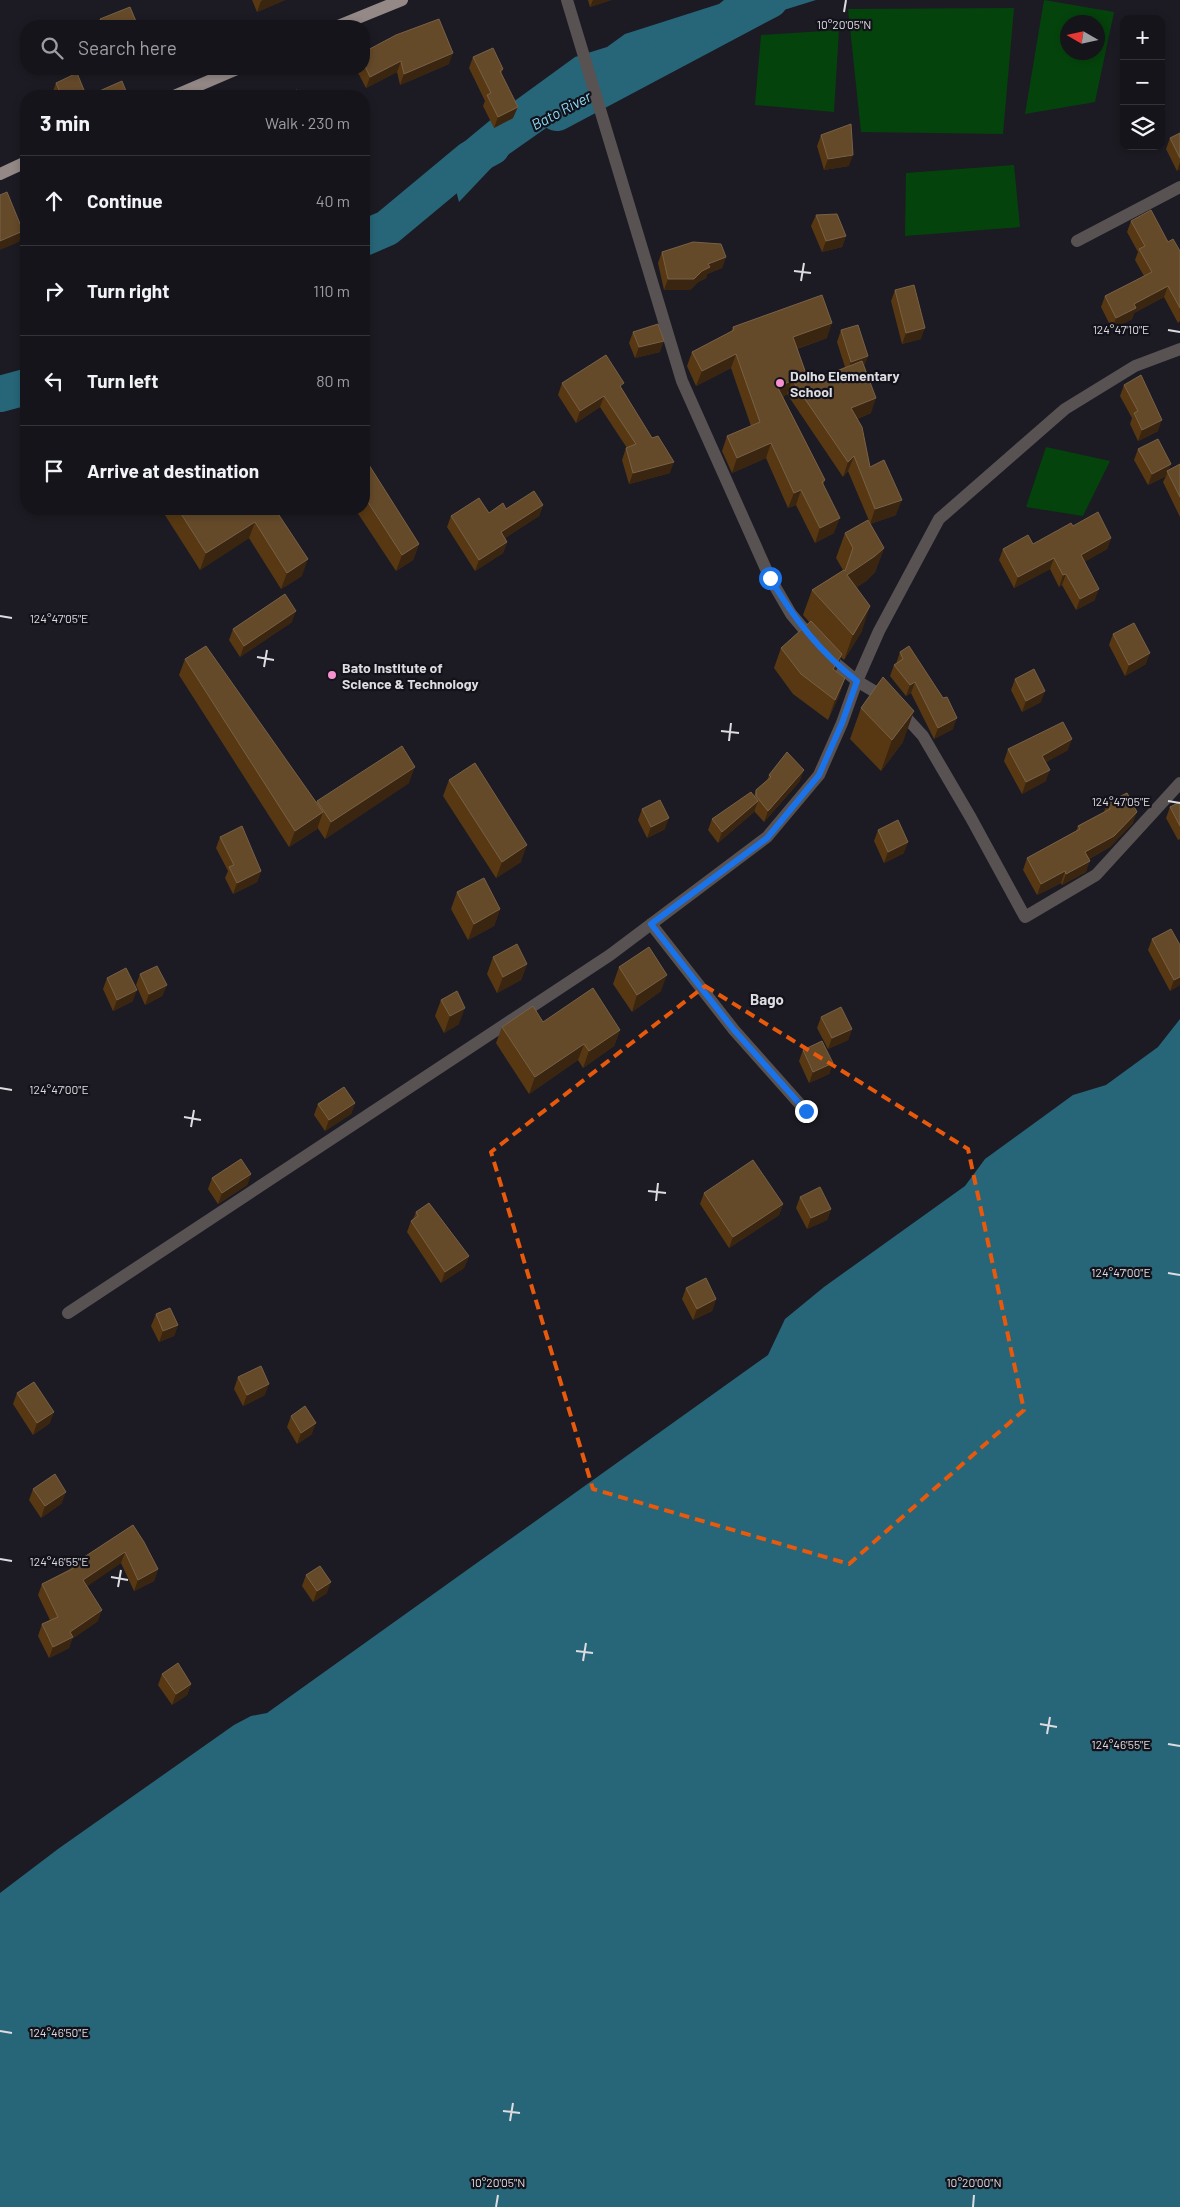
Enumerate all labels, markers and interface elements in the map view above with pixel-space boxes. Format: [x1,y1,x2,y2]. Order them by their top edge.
north arrow [1060,15,1105,60]
map controls [1120,15,1165,150]
button: + [1120,15,1165,60]
text: 10°20'05"N [817,17,871,31]
search box [20,20,370,75]
icon: search [38,34,66,62]
text: Search here [78,36,177,59]
button: − [1120,60,1165,105]
water label: Bato River [528,86,595,133]
button: layers [1120,105,1165,150]
text: 3 min [40,110,90,135]
text: Walk · 230 m [265,113,350,132]
icon: ahead [40,187,68,215]
text: Continue [87,189,163,212]
text: 40 m [316,191,350,210]
icon: right [40,277,68,305]
text: Turn right [87,279,169,302]
text: 110 m [313,281,350,300]
text: 124°47'10"E [1093,322,1149,336]
icon: left [40,367,68,395]
place label: Dolho Elementary School [790,367,900,400]
text: Turn left [87,369,158,392]
text: 80 m [316,371,350,390]
marker: Dolho Elementary School [774,377,786,389]
icon: arrive [40,457,68,485]
text: Arrive at destination [87,459,259,482]
route start [759,567,782,590]
text: 124°47'05"E [30,611,88,625]
place label: Bato Institute of Science & Technology [342,659,479,692]
marker: Bato Institute of Science & Technology [326,669,338,681]
text: 124°47'05"E [1092,794,1150,808]
district label: Bago [750,990,784,1008]
text: 124°47'00"E [29,1082,89,1096]
route end [795,1100,818,1123]
text: 124°47'00"E [1091,1265,1151,1279]
text: 124°46'55"E [30,1554,88,1568]
text: 124°46'55"E [1092,1737,1150,1751]
text: 124°46'50"E [29,2025,89,2039]
text: 10°20'05"N [471,2175,525,2189]
text: 10°20'00"N [946,2175,1002,2189]

